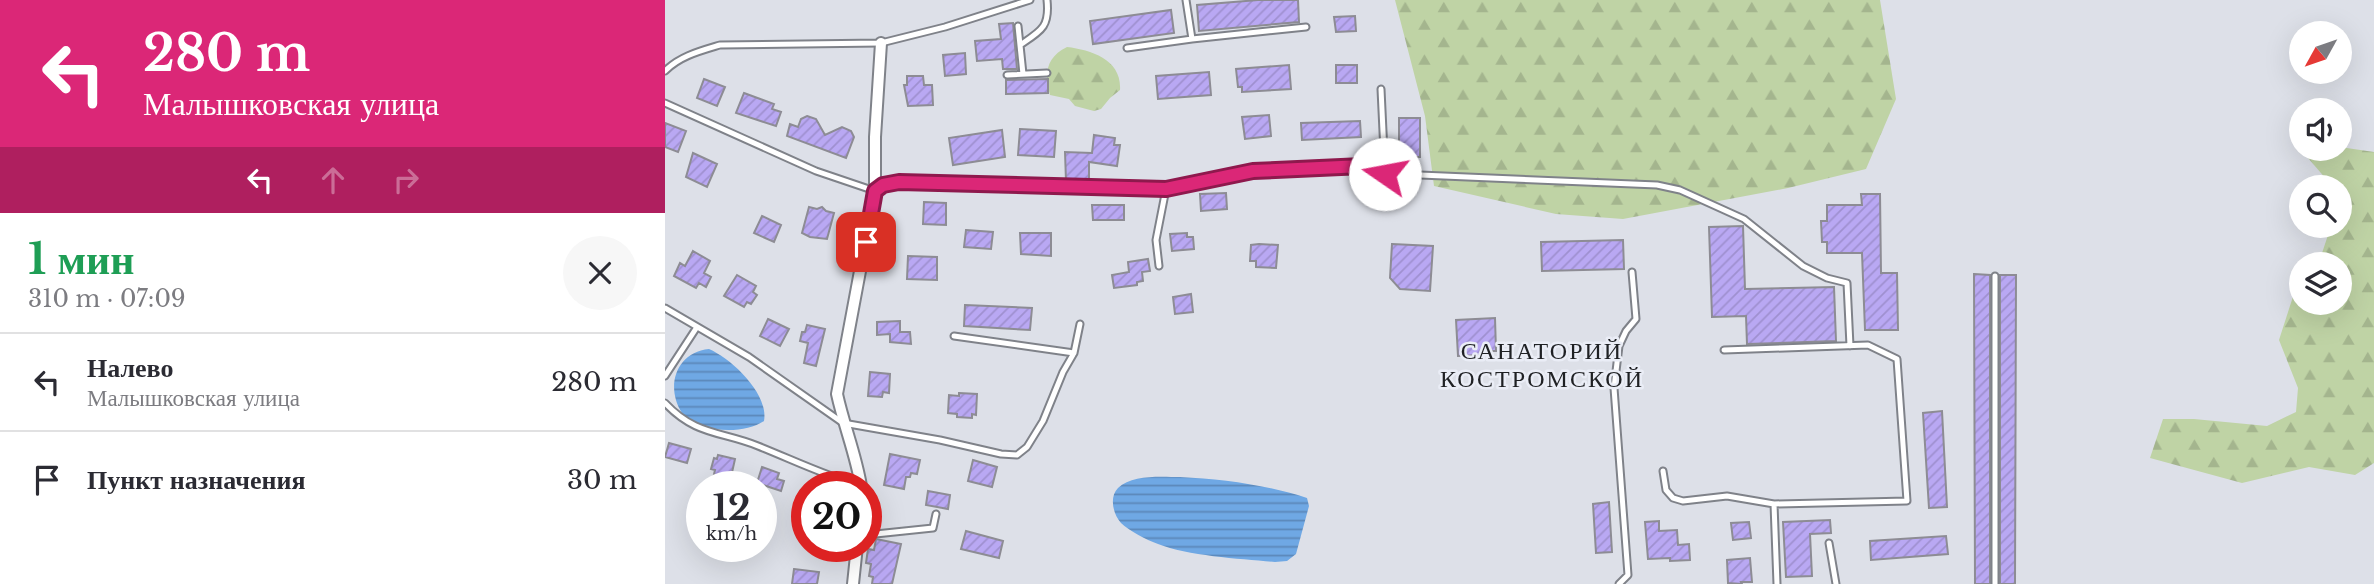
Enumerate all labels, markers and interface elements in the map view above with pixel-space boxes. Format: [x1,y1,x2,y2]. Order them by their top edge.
north arrow [2289,21,2352,84]
map controls [2289,21,2352,315]
text: 280 m [143,23,310,84]
icon: left [28,28,119,119]
text: Малышковская улица [143,84,439,124]
button: sound [2289,98,2352,161]
position arrow [1348,137,1422,211]
icon: left [241,161,279,199]
icon: ahead [314,161,352,199]
icon: right [387,161,425,199]
button: search [2289,175,2352,238]
pin [836,212,896,272]
icon: arrive [847,223,885,261]
text: 1 мин [28,233,135,285]
button: close [563,236,637,310]
button: layers [2289,252,2352,315]
text: 310 m · 07:09 [28,285,186,313]
district label: САНАТОРИЙ КОСТРОМСКОЙ [1440,336,1644,393]
text: Налево [87,352,173,384]
icon: left [28,363,66,401]
text: 280 m [551,366,637,398]
text: Малышковская улица [87,384,300,412]
icon: arrive [28,461,66,499]
text: Пункт назначения [87,464,305,496]
text: 30 m [567,464,637,496]
speed limit sign: 20 [791,471,882,562]
text: 12 [712,486,751,529]
text: km/h [706,523,757,545]

